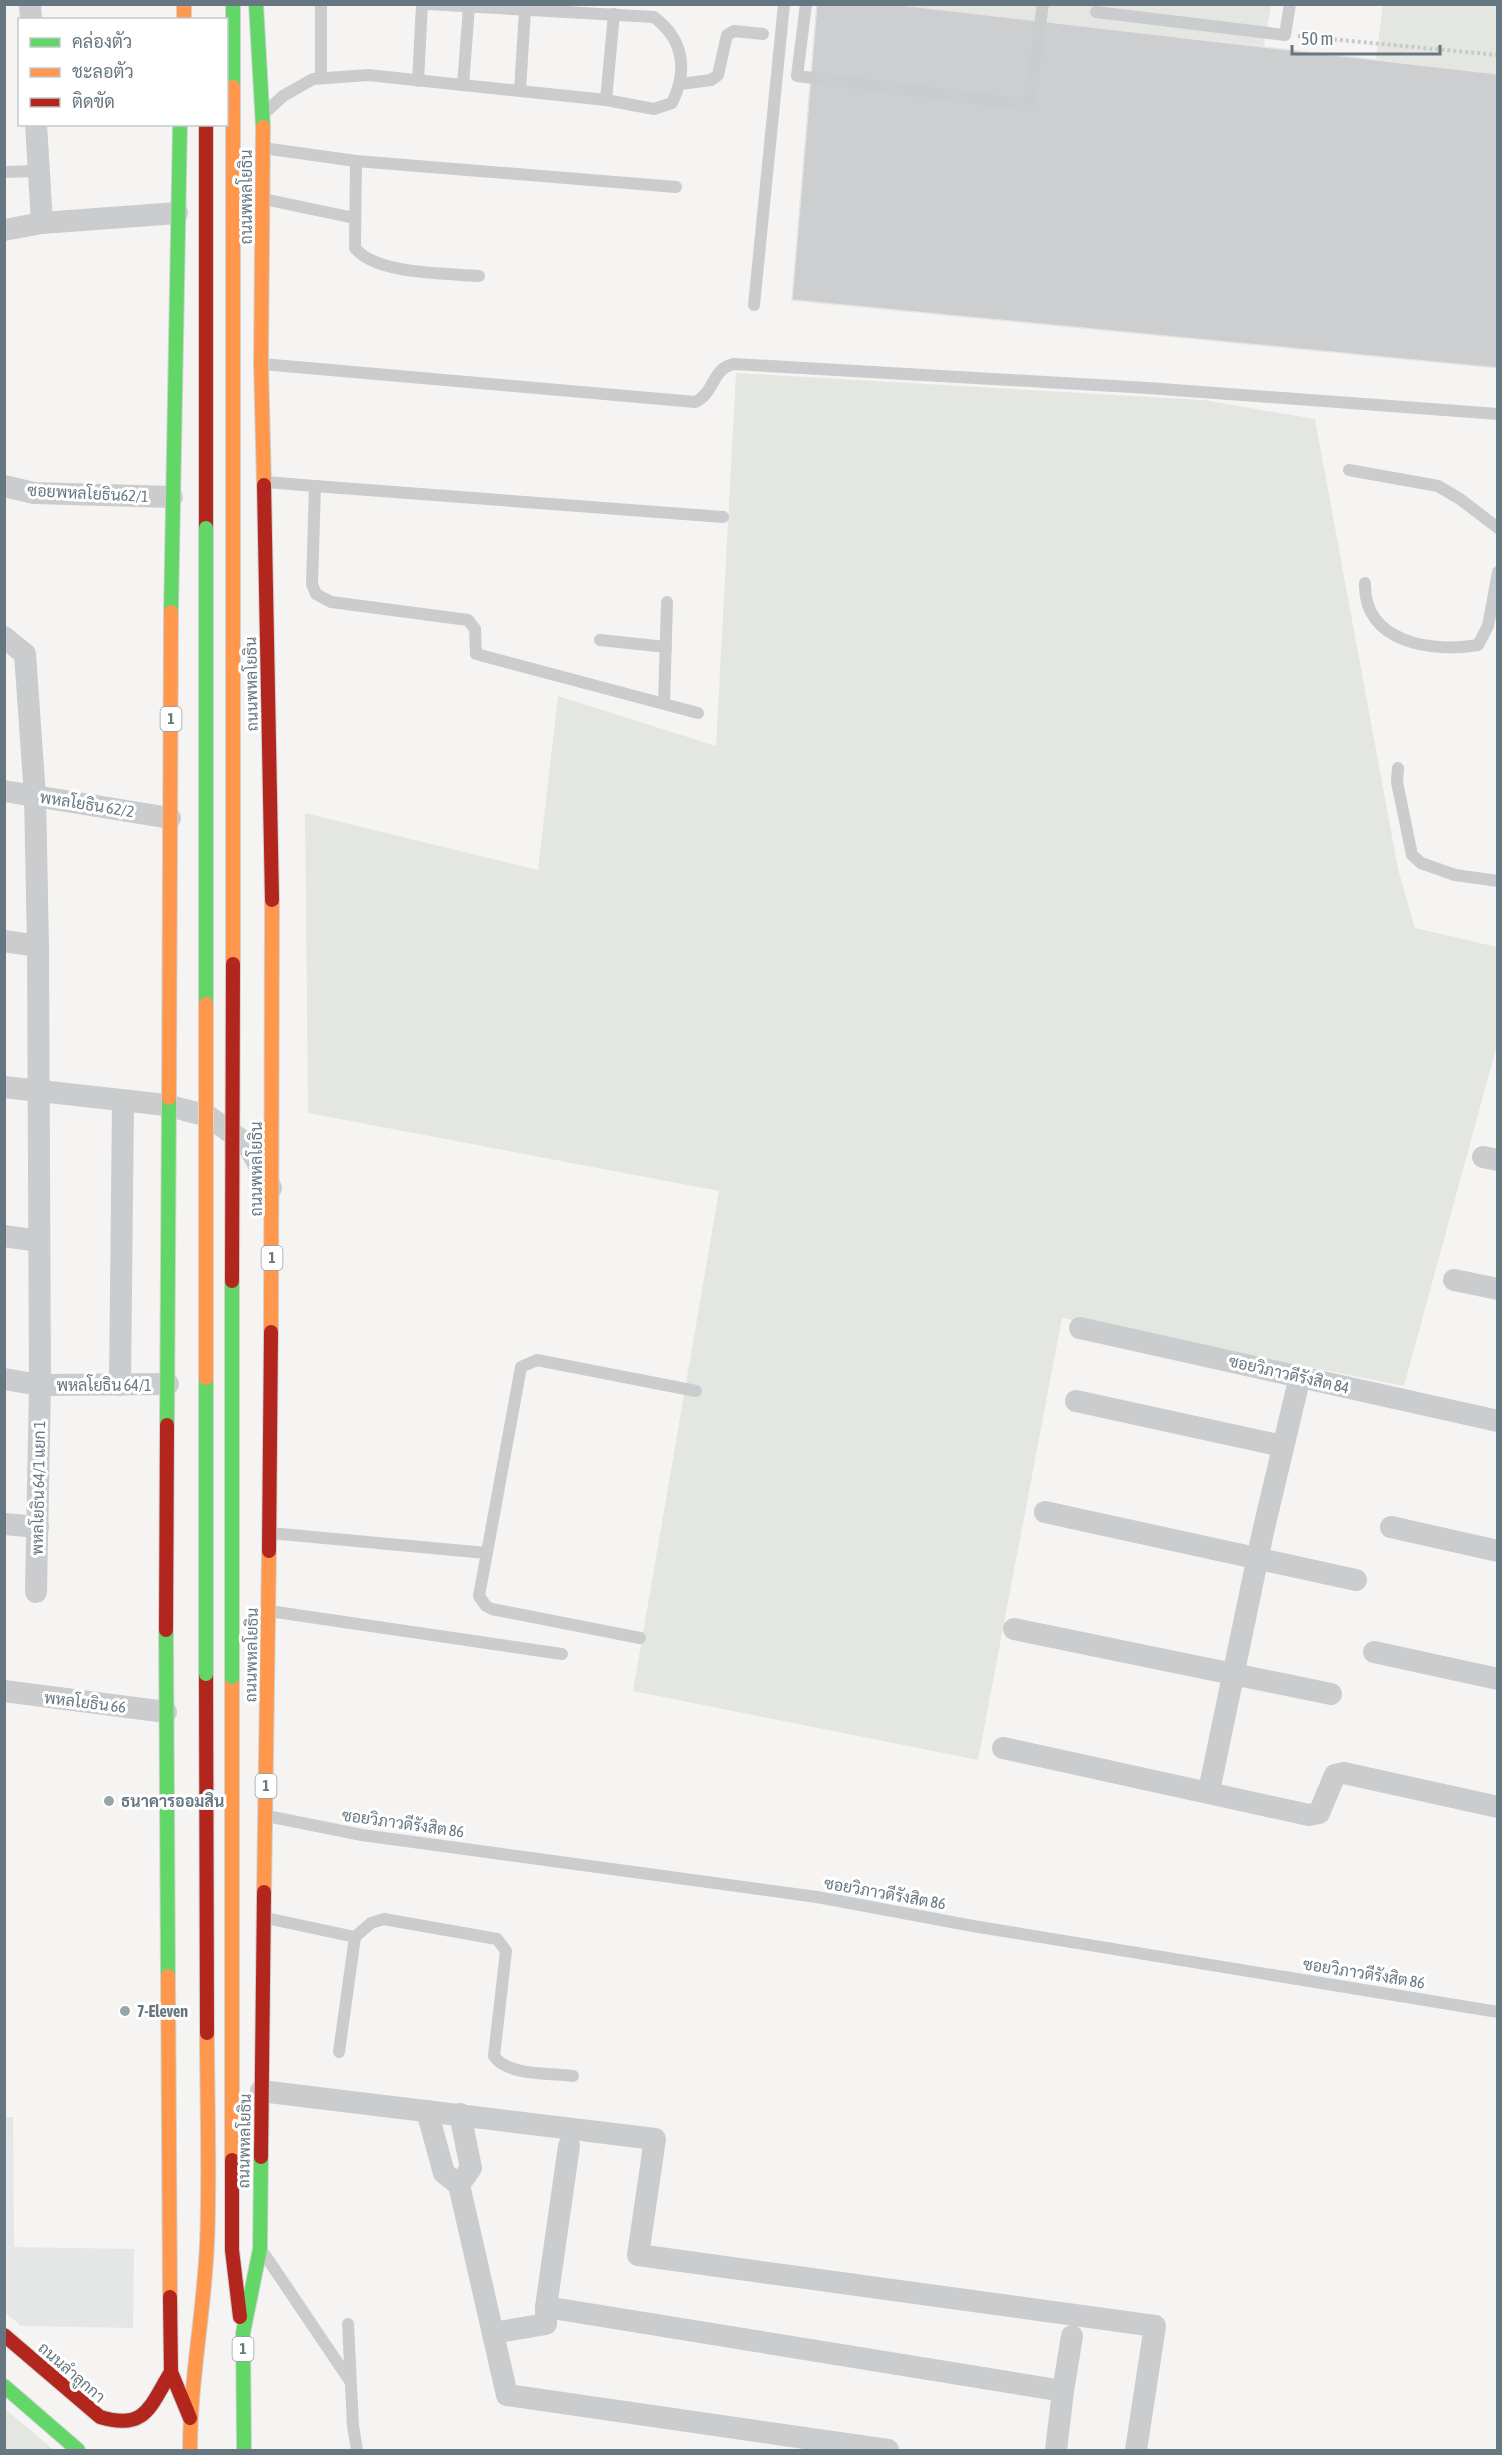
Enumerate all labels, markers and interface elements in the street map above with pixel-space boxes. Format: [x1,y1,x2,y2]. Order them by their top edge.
legend [18,18,228,126]
scale bar [1292,18,1440,56]
text: 50 m [1301,28,1333,49]
text: คล่องตัว [72,30,132,52]
text: ชะลอตัว [72,61,134,82]
text: ติดขัด [72,91,115,112]
street label: ถนนพหลโยธิน [235,150,255,244]
street label: ซอยพหลโยธิน62/1 [27,479,149,505]
street label: ถนนพหลโยธิน [239,636,261,732]
road number: 1 [160,707,182,731]
street label: พหลโยธิน 62/2 [39,786,136,820]
street label: ถนนพหลโยธิน [245,1122,265,1216]
road number: 1 [262,1246,282,1270]
street label: ซอยวิภาวดีรังสิต 84 [1227,1349,1351,1397]
street label: พหลโยธิน 64/1 [56,1374,152,1394]
street label: พหลโยธิน 64/1 แยก 1 [26,1420,48,1556]
street label: ถนนพหลโยธิน [239,1607,261,1703]
street label: พหลโยธิน 66 [43,1686,127,1716]
road number: 1 [256,1774,276,1798]
place label: ธนาคารออมสิน [121,1791,224,1810]
marker: ธนาคารออมสิน [102,1794,116,1808]
street label: ซอยวิภาวดีรังสิต 86 [341,1804,465,1840]
street label: ซอยวิภาวดีรังสิต 86 [823,1871,948,1913]
street label: ซอยวิภาวดีรังสิต 86 [1302,1953,1427,1992]
place label: 7-Eleven [137,2002,188,2020]
marker: 7-Eleven [118,2004,132,2018]
street label: ถนนพหลโยธิน [232,2093,254,2189]
road number: 1 [232,2337,254,2361]
street label: ถนนลำลูกกา [33,2338,109,2408]

